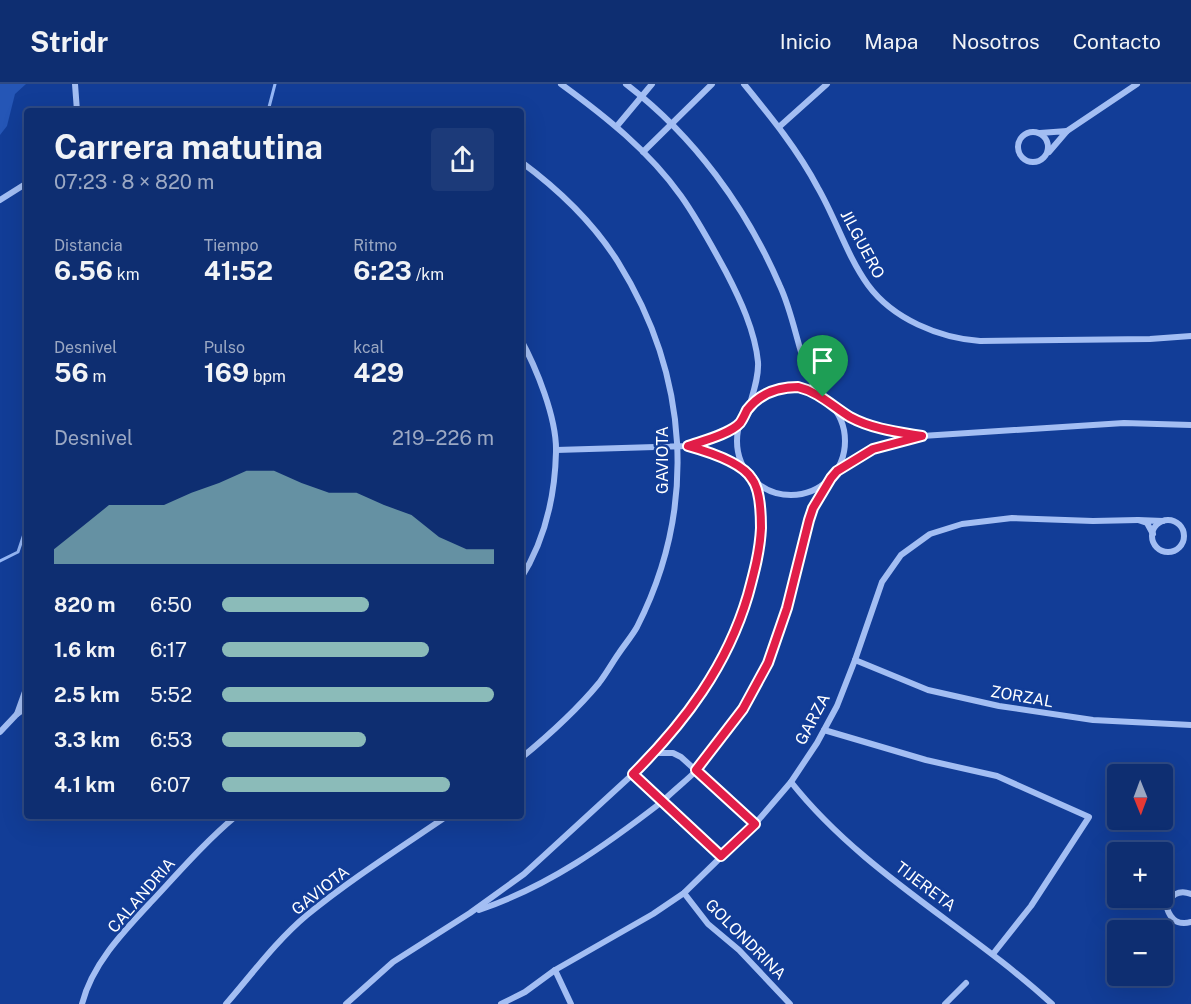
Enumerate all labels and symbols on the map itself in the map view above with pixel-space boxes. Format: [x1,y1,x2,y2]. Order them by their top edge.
street label: JILGUERO [837,207,889,282]
pin [797,335,848,397]
street label: GAVIOTA [653,426,672,494]
street label: ZORZAL [989,682,1055,711]
street label: GARZA [791,690,834,748]
north arrow [1107,764,1173,830]
street label: CALANDRIA [104,854,179,937]
street label: TIJERETA [892,858,960,915]
street label: GAVIOTA [288,862,353,919]
street label: GOLONDRINA [701,895,790,984]

